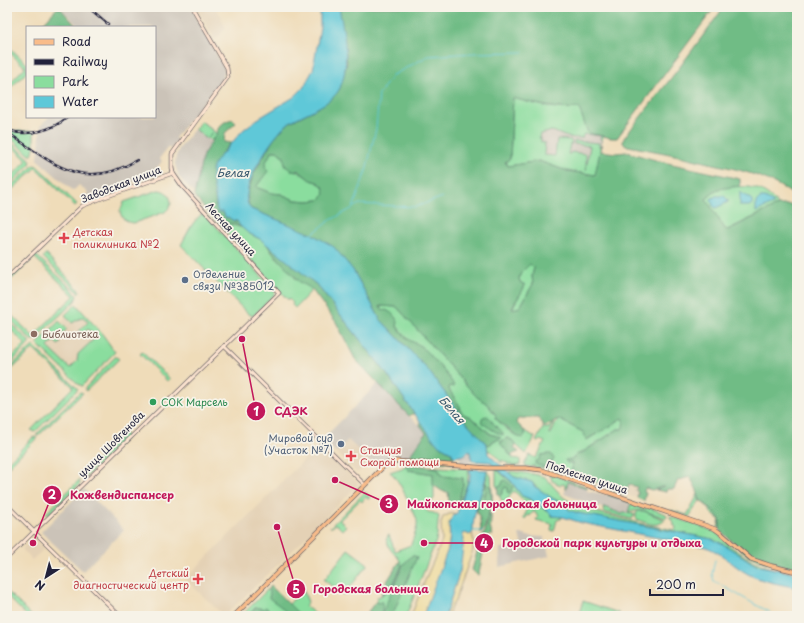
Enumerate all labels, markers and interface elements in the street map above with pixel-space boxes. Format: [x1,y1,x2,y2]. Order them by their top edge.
legend [26,26,156,118]
text: Road [62,32,91,50]
text: Railway [62,52,108,70]
text: Park [62,72,89,90]
text: Water [62,92,99,110]
street label: Заводская улица [79,161,164,206]
water label: Белая [217,164,250,181]
street label: Лесная улица [203,199,261,259]
place label: Детская поликлиника №2 [72,224,159,251]
marker: Детская поликлиника №2 [58,232,70,244]
place label: Отделение связи №385012 [193,266,274,293]
marker: Отделение связи №385012 [180,275,190,285]
place label: Библиотека [42,326,100,341]
marker: Библиотека [29,329,39,339]
water label: Белая [436,392,470,428]
place label: СОК Марсель [161,394,228,409]
marker: СОК Марсель [148,397,158,407]
callout: СДЭК [246,400,315,423]
text: 1 [253,402,259,420]
text: СДЭК [274,402,308,419]
street label: улица Шовгенова [74,407,148,480]
place label: Мировой суд (Участок №7) [264,430,333,457]
marker: Мировой суд (Участок №7) [336,439,346,449]
place label: Станция Скорой помощи [360,442,439,469]
marker: Станция Скорой помощи [345,450,357,462]
street label: Подлесная улица [544,456,631,497]
callout: Кожвендиспансер [42,483,182,506]
text: 2 [48,485,57,503]
text: Кожвендиспансер [70,486,174,503]
callout: Майкопская городская больница [379,492,605,515]
text: 3 [385,494,393,512]
text: Майкопская городская больница [407,495,597,512]
callout: Городской парк культуры и отдыха [474,532,711,555]
text: 4 [480,534,488,552]
text: Городской парк культуры и отдыха [502,534,702,551]
north arrow [26,557,66,597]
place label: Детский диагностический центр [74,565,189,592]
scale bar [650,571,723,597]
marker: Детский диагностический центр [192,573,204,585]
text: 200 m [656,575,696,593]
text: N [31,576,48,595]
callout: Городская больница [286,578,437,601]
text: 5 [292,580,300,598]
text: Городская больница [313,580,429,597]

